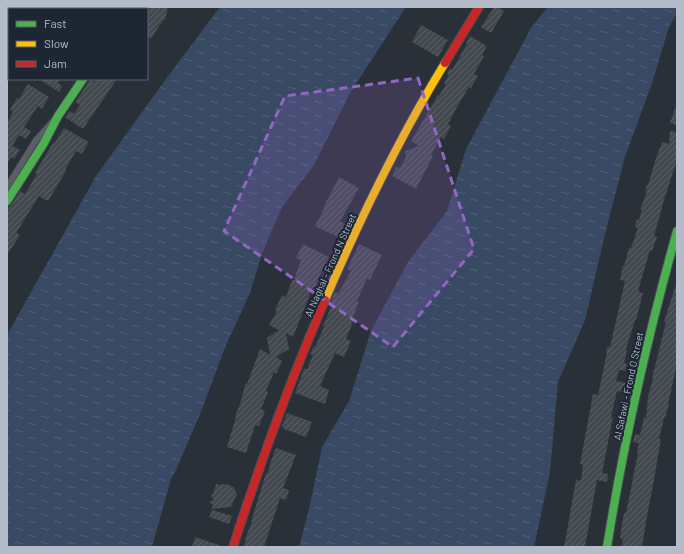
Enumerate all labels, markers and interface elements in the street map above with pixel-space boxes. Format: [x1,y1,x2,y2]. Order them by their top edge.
legend [8,8,148,80]
text: Fast [44,16,67,30]
text: Slow [44,36,69,50]
text: Jam [44,56,67,70]
street label: Al Naghal - Frond N Street [302,211,358,318]
street label: Al Safawi - Frond O Street [611,330,645,441]

